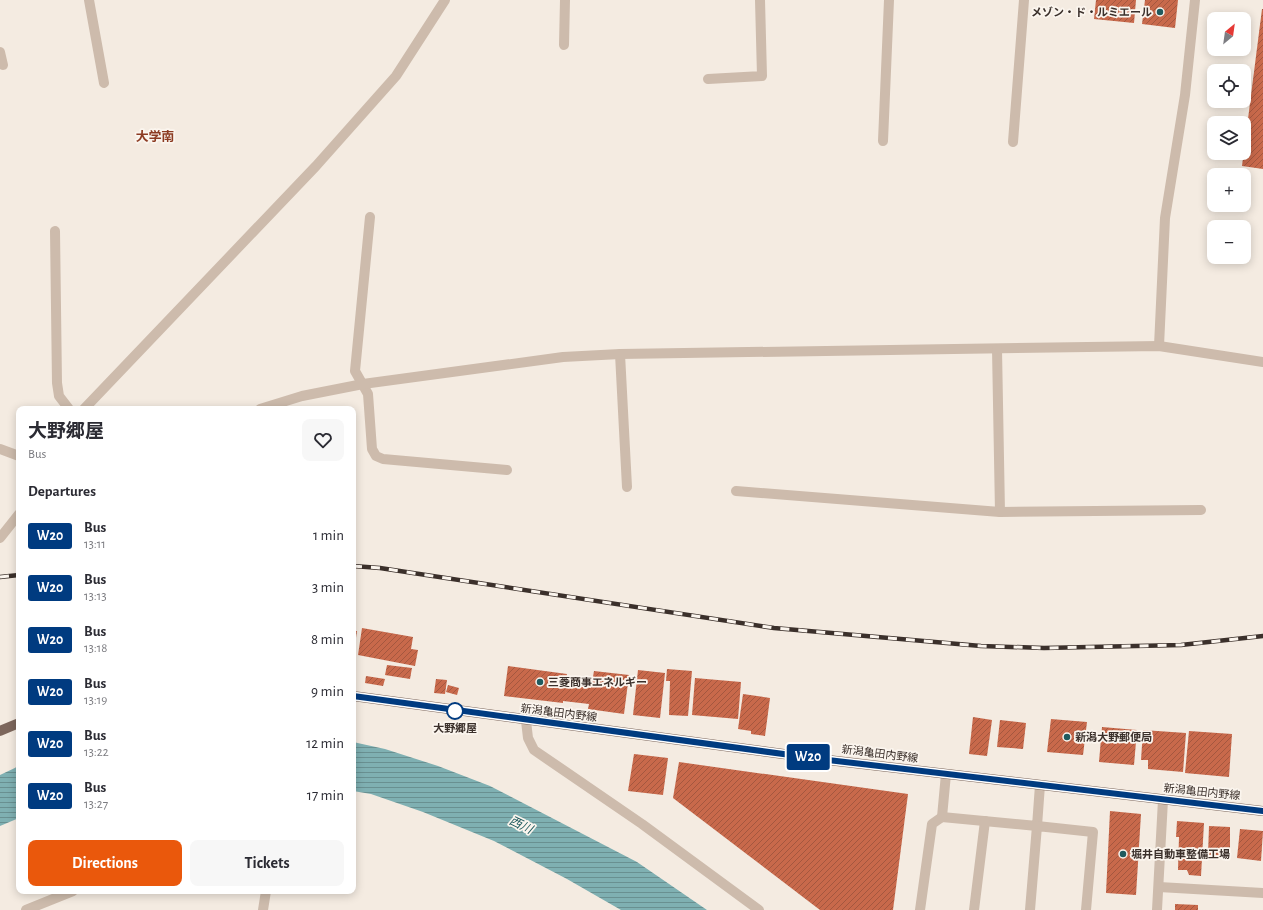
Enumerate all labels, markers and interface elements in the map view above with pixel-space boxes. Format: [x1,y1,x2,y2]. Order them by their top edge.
place label: メゾン・ド・ルミエール [1031,6,1152,18]
marker: メゾン・ド・ルミエール [1155,7,1165,17]
north arrow [1207,12,1251,56]
map controls [1207,12,1251,264]
button: locate [1207,64,1251,108]
button: layers [1207,116,1251,160]
district label: 大学南 [135,129,175,144]
button: + [1207,168,1251,212]
button: − [1207,220,1251,264]
button: heart [302,419,344,461]
text: 大野郷屋 [28,422,104,441]
text: Bus [28,448,46,461]
text: Departures [28,484,96,499]
text: Bus [84,520,106,535]
text: 1 min [313,528,344,543]
text: W20 [37,529,63,543]
text: 13:11 [84,538,106,551]
text: Bus [84,572,106,587]
text: 3 min [312,580,344,595]
text: W20 [37,581,63,595]
text: 13:13 [84,590,107,603]
text: Bus [84,624,106,639]
text: 8 min [311,632,344,647]
text: W20 [37,633,63,647]
text: 13:18 [84,642,107,655]
text: Bus [84,676,106,691]
place label: 三菱商事エネルギー [548,676,647,688]
marker: 三菱商事エネルギー [535,677,545,687]
text: 9 min [311,684,344,699]
text: W20 [37,685,63,699]
text: 13:19 [84,694,107,707]
marker: 大野郷屋 [446,702,464,720]
street label: 新潟亀田内野線 [520,702,598,723]
place label: 大野郷屋 [433,722,477,734]
text: Bus [84,728,106,743]
place label: 新潟大野郵便局 [1075,731,1152,743]
marker: 新潟大野郵便局 [1062,732,1072,742]
text: 12 min [306,736,344,751]
text: W20 [37,737,63,751]
street label: 新潟亀田内野線 [841,743,919,764]
line badge: W20 [785,744,831,770]
text: 13:22 [84,746,109,759]
text: W20 [795,750,821,764]
text: Bus [84,780,106,795]
street label: 新潟亀田内野線 [1163,782,1241,801]
text: 17 min [307,788,344,803]
text: W20 [37,789,63,803]
text: 13:27 [84,798,108,811]
water label: 西川 [508,814,536,837]
button: Directions [28,840,182,886]
button: Tickets [190,840,344,886]
place label: 堀井自動車整備工場 [1131,848,1230,860]
marker: 堀井自動車整備工場 [1118,849,1128,859]

